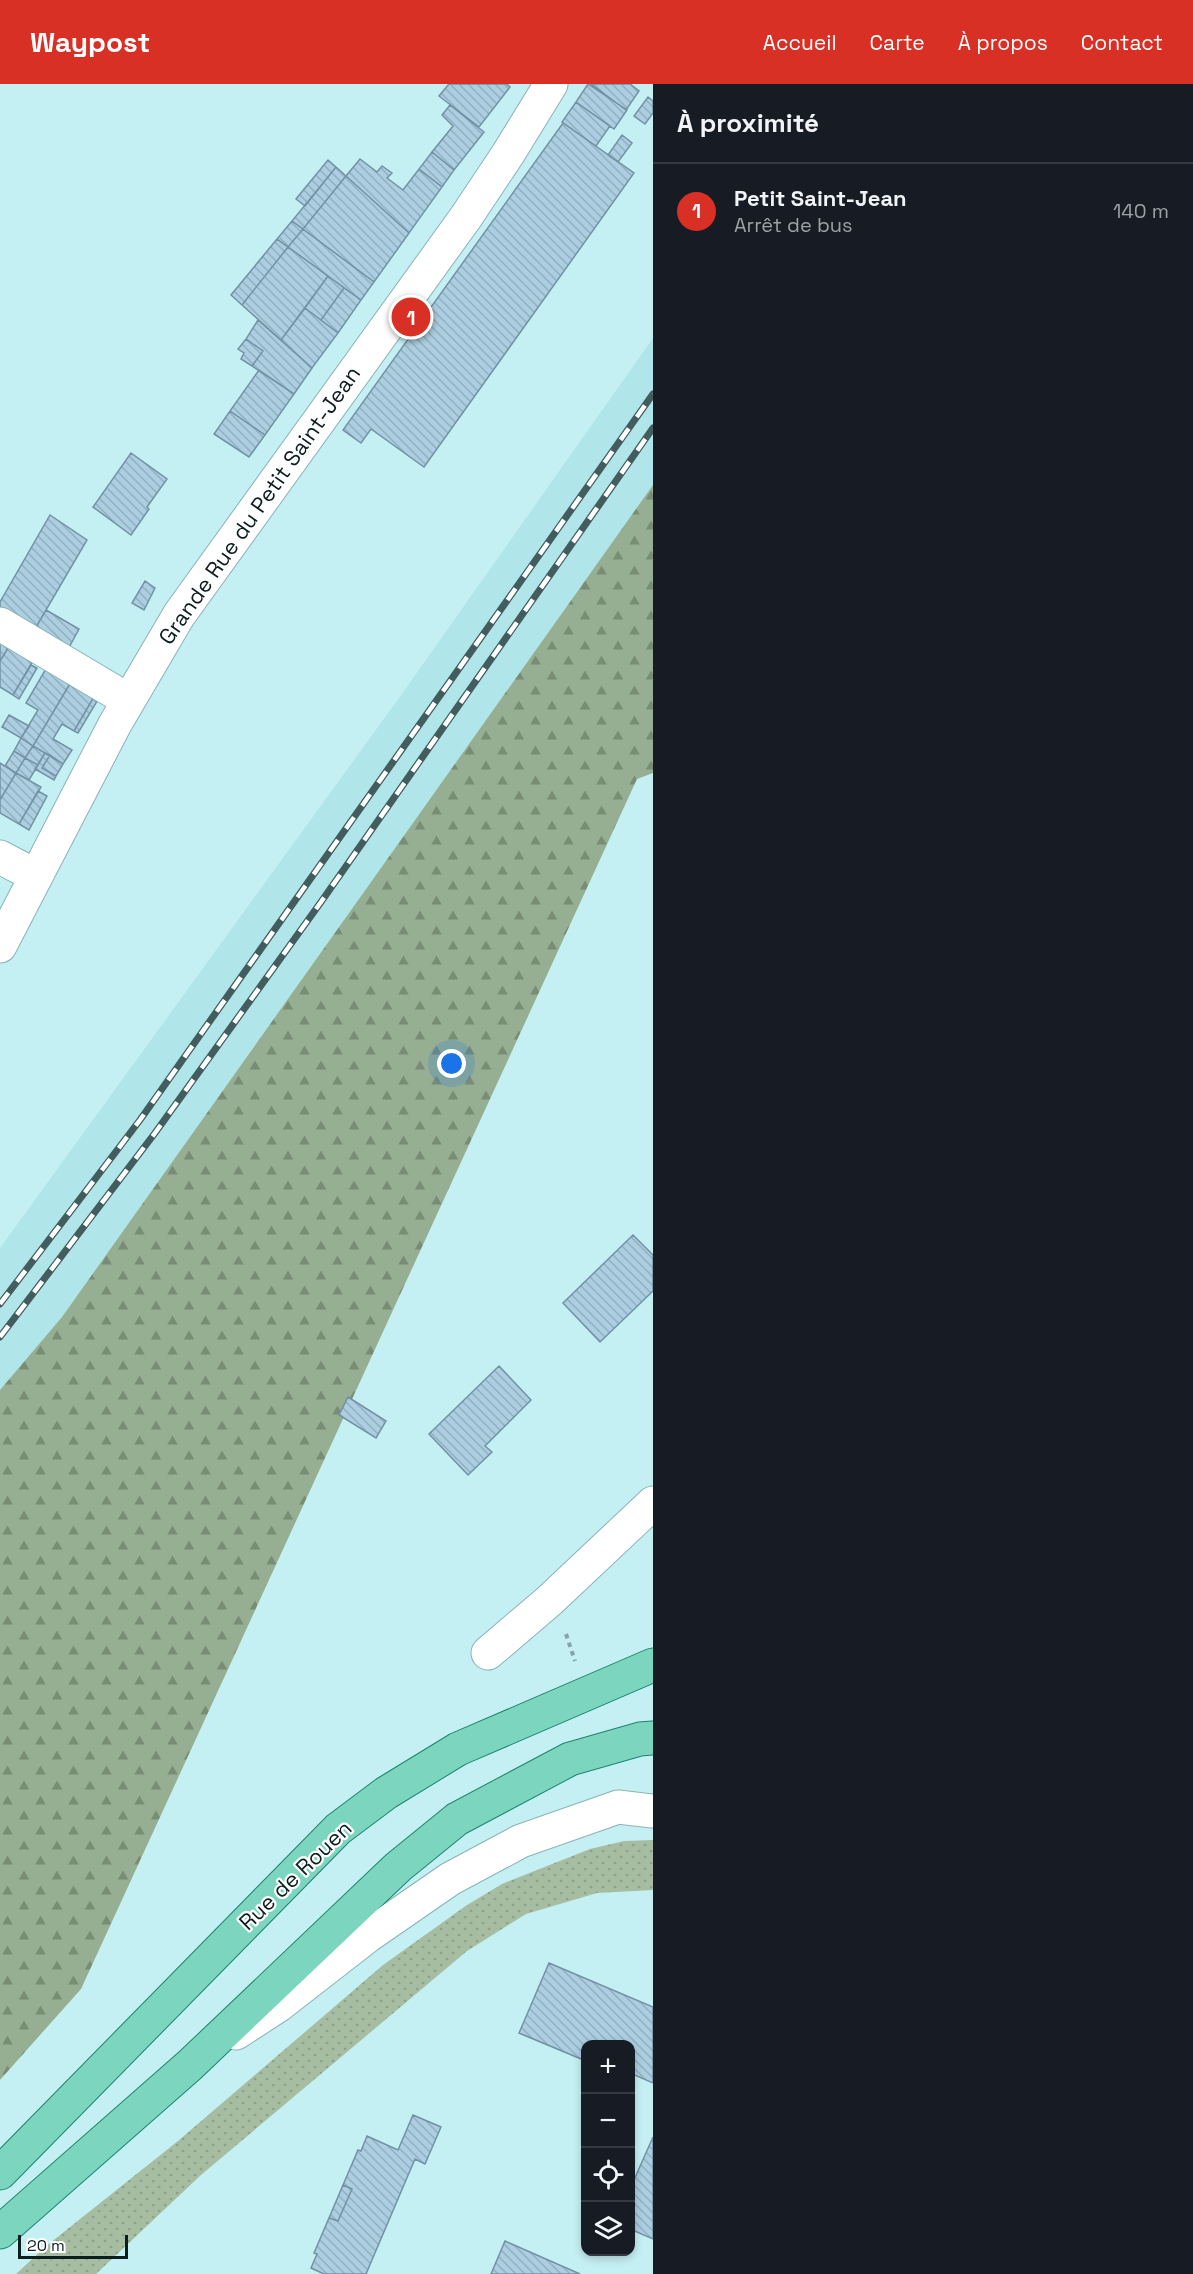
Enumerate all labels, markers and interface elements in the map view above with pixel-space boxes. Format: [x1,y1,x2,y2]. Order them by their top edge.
text: Waypost [30,24,150,60]
text: Accueil [763,29,837,56]
text: Carte [870,29,925,56]
text: À propos [958,29,1048,56]
text: Contact [1081,29,1163,56]
text: À proximité [677,106,819,140]
text: Petit Saint-Jean [734,184,907,212]
text: 1 [692,198,701,224]
text: 140 m [1113,198,1169,224]
text: Arrêt de bus [734,212,853,238]
pin: 1 [392,294,430,340]
street label: Grande Rue du Petit Saint-Jean [152,360,366,650]
your location [437,1049,466,1078]
street label: Rue de Rouen [233,1814,357,1936]
map controls [581,2040,635,2256]
button: + [581,2040,635,2094]
button: − [581,2094,635,2148]
button: locate [581,2148,635,2202]
button: layers [581,2202,635,2256]
scale bar [18,2232,128,2260]
text: 20 m [27,2235,65,2256]

